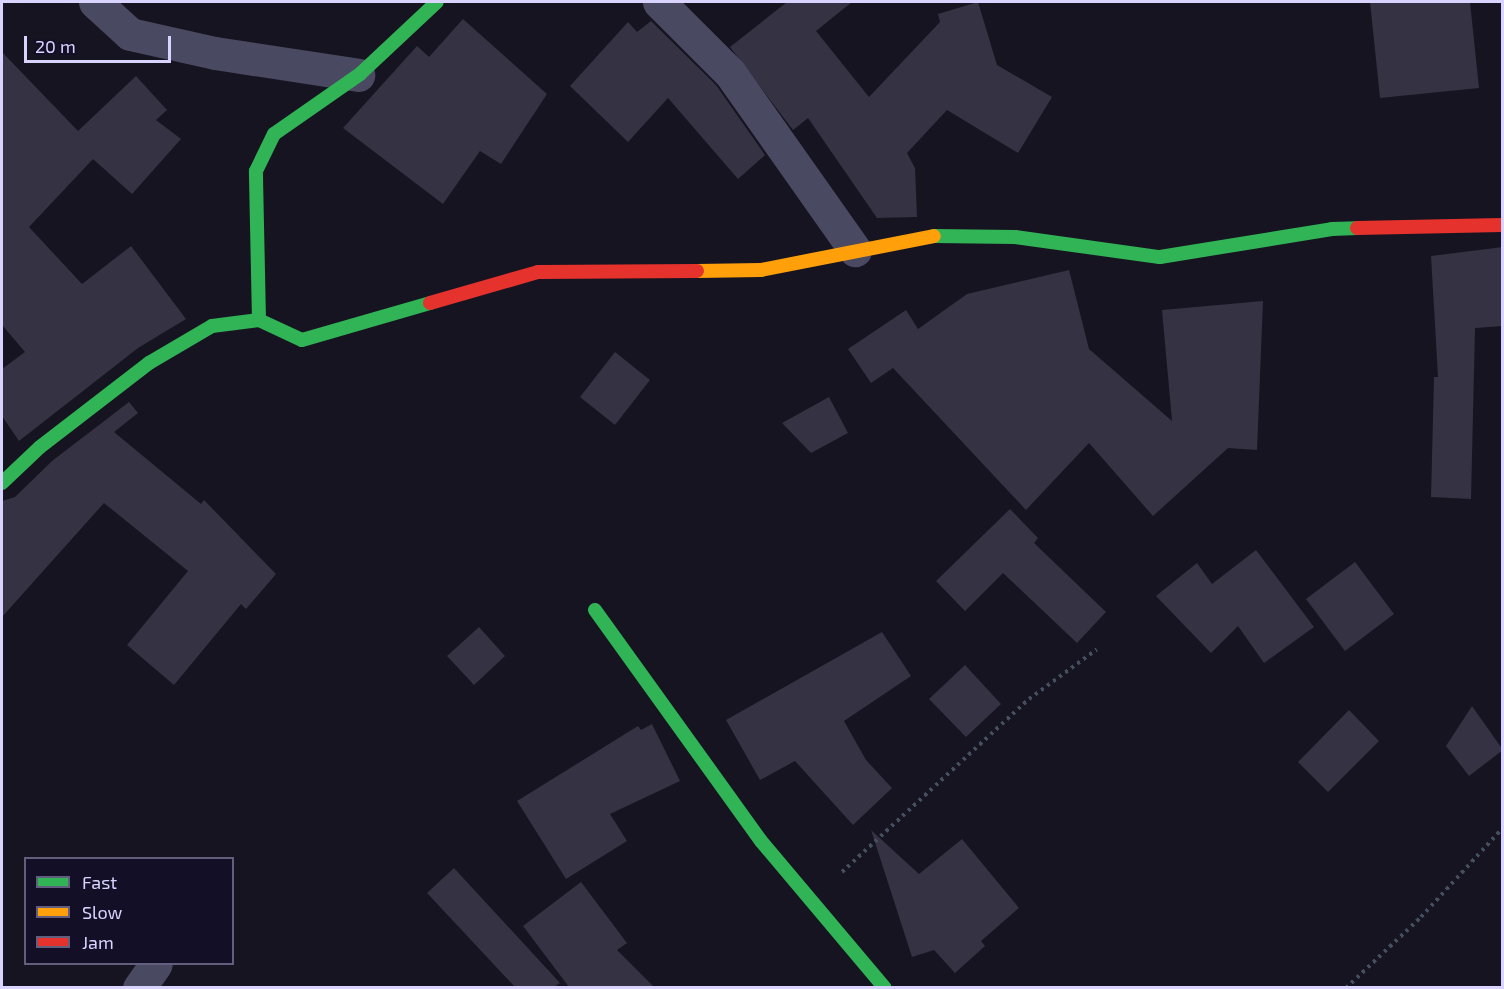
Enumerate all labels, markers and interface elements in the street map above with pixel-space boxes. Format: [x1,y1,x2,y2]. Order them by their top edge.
scale bar [27,24,174,62]
text: 20 m [35,35,76,57]
legend [24,857,234,965]
text: Fast [82,871,117,893]
text: Slow [82,901,122,923]
text: Jam [82,931,114,953]

